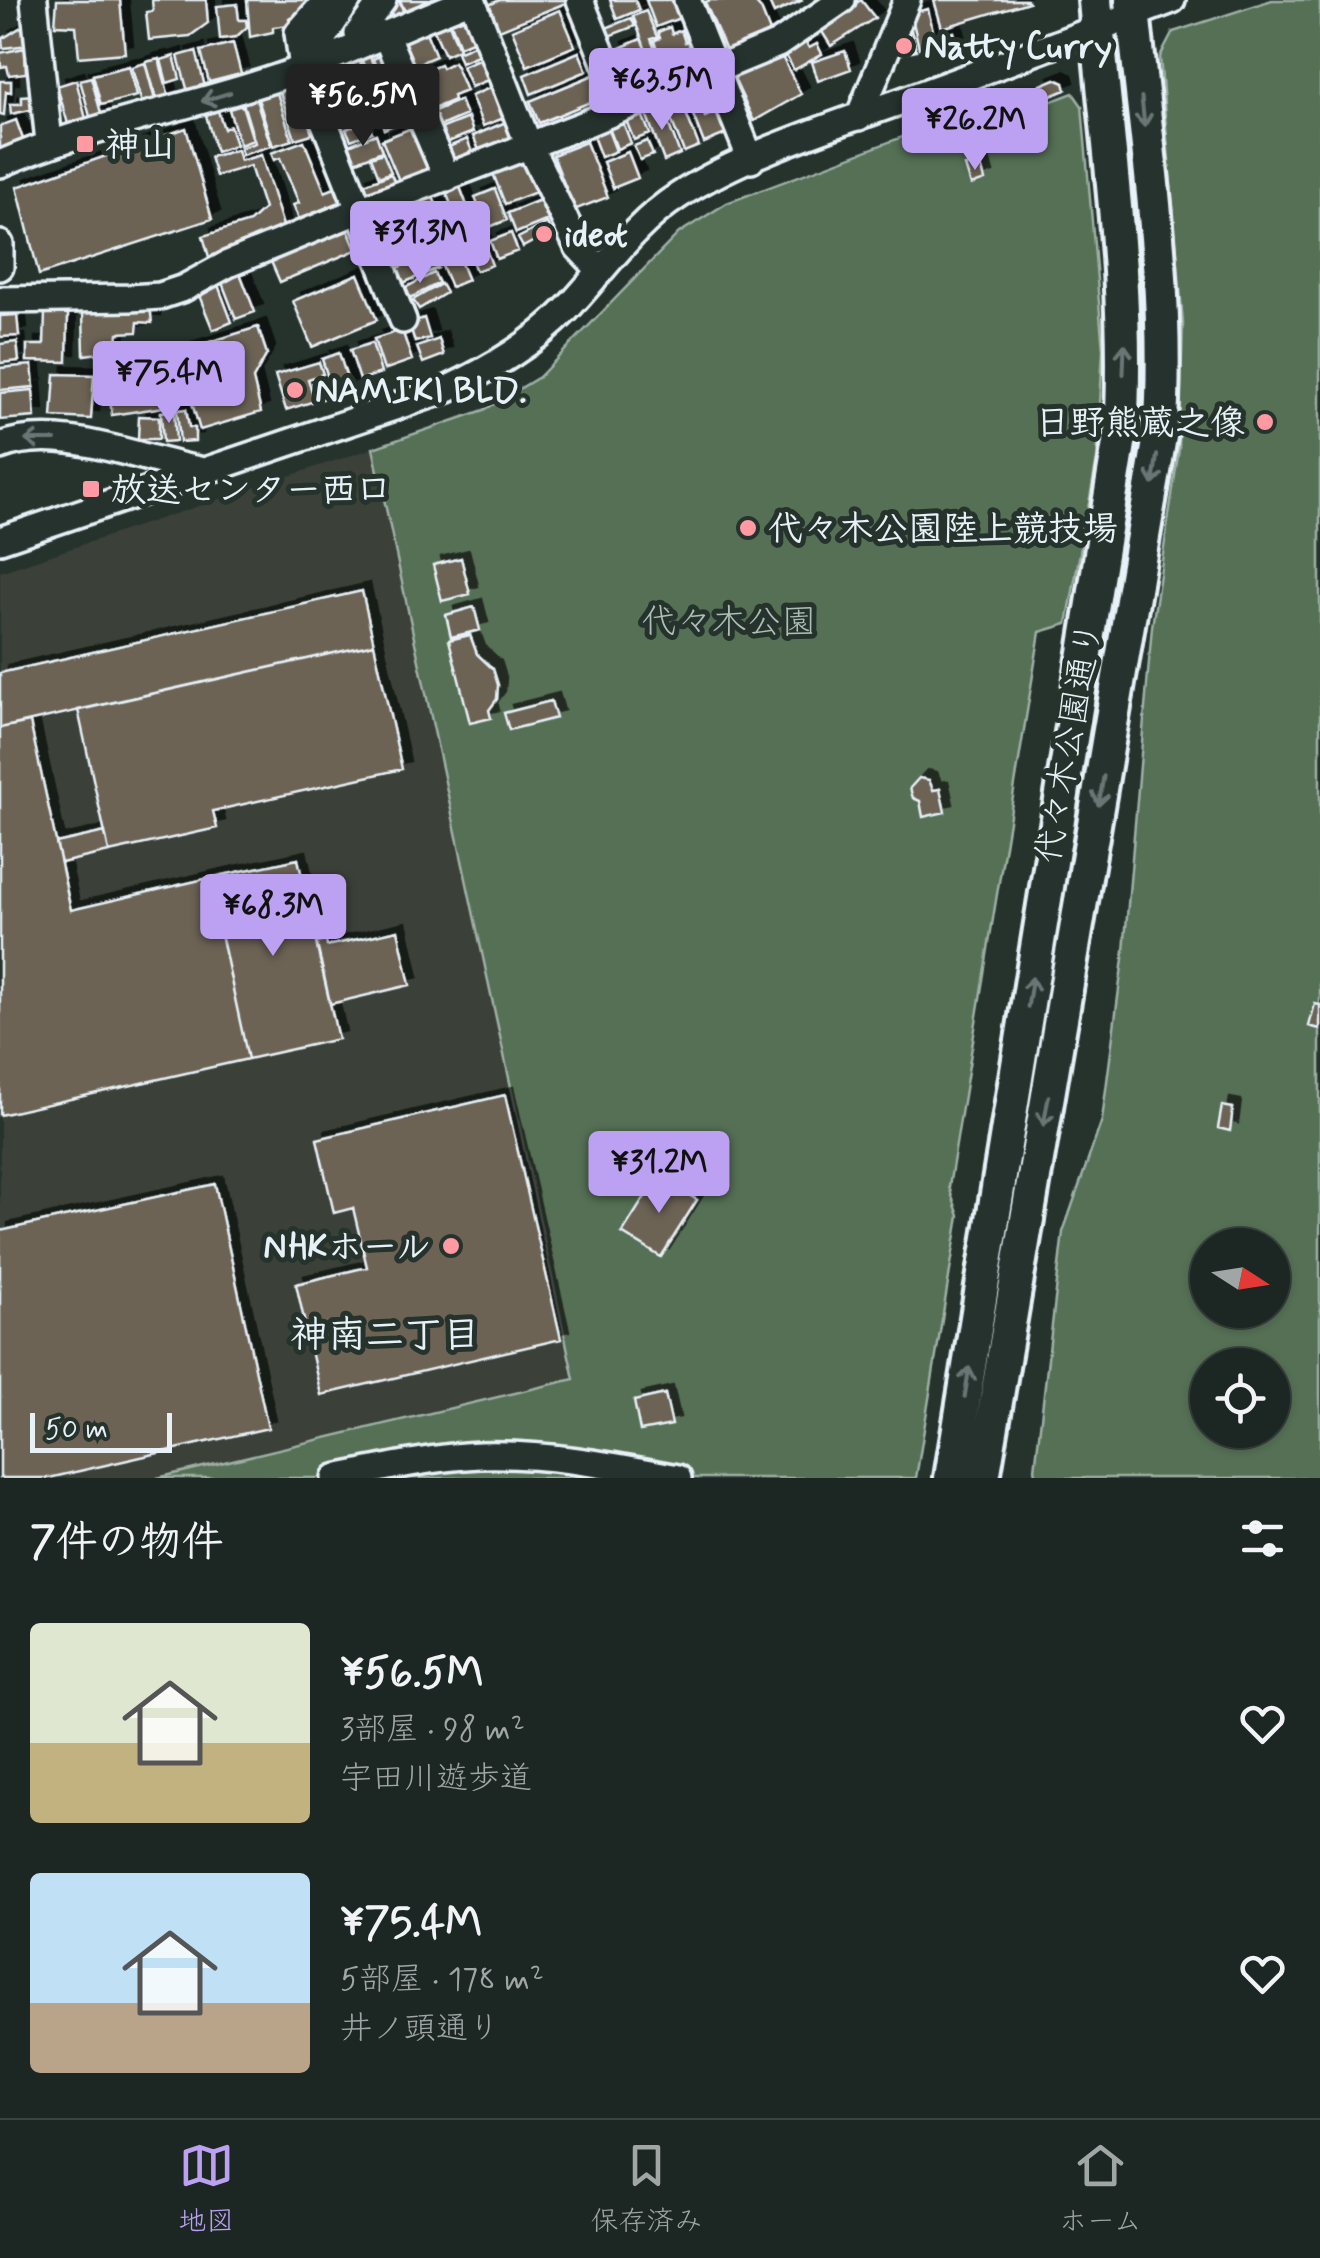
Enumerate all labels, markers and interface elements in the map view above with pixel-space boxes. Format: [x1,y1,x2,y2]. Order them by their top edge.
place label: Natty Curry [924,25,1112,71]
marker: Natty Curry [893,35,915,57]
pin: ¥63.5M [581,48,743,133]
text: ¥63.5M [611,59,713,101]
pin: ¥56.5M [282,64,444,149]
text: ¥56.5M [308,75,418,117]
pin: ¥26.2M [894,88,1056,173]
one-way arrow [200,89,232,107]
one-way arrow [1134,95,1153,127]
text: ¥26.2M [924,99,1026,141]
place label: 神山 [105,123,175,169]
marker: 神山 [74,133,96,155]
pin: ¥31.3M [339,201,501,286]
text: ¥31.3M [372,212,468,254]
place label: ideot [564,213,628,259]
marker: ideot [533,223,555,245]
pin: ¥75.4M [88,341,250,426]
one-way arrow [1114,344,1133,376]
text: ¥75.4M [115,352,223,394]
place label: NAMIKI BLD. [315,369,526,415]
marker: NAMIKI BLD. [284,379,306,401]
place label: 日野熊蔵之像 [1035,401,1245,447]
marker: 日野熊蔵之像 [1254,411,1276,433]
one-way arrow [24,430,56,450]
one-way arrow [1146,454,1164,486]
place label: 放送センター西口 [111,468,391,514]
marker: 放送センター西口 [80,478,102,500]
place label: 代々木公園陸上競技場 [768,507,1118,553]
marker: 代々木公園陸上競技場 [737,517,759,539]
park label: 代々木公園 [641,600,817,646]
street label: 代々木公園通り [1026,618,1114,867]
one-way arrow [1091,774,1110,806]
pin: ¥68.3M [192,874,354,959]
text: ¥68.3M [222,885,324,927]
one-way arrow [1021,976,1040,1009]
one-way arrow [1036,1094,1055,1127]
pin: ¥31.2M [578,1131,740,1216]
text: ¥31.2M [610,1142,708,1184]
place label: NHKホール [263,1225,431,1271]
north arrow [1190,1228,1290,1328]
map controls [1190,1228,1290,1448]
marker: NHKホール [440,1235,462,1257]
district label: 神南二丁目 [290,1312,480,1361]
button: locate [1190,1348,1290,1448]
one-way arrow [958,1366,976,1399]
scale bar [30,1408,172,1452]
text: 50 m [45,1412,108,1449]
icon: filters [1235,1511,1290,1566]
text: 7件の物件 [30,1516,224,1571]
text: ¥56.5M [340,1647,483,1702]
icon: home [110,1663,230,1783]
icon: heart [1235,1696,1290,1751]
text: 3部屋 · 98 m² [340,1709,525,1751]
text: 宇田川遊歩道 [340,1758,532,1800]
text: ¥75.4M [340,1897,482,1952]
icon: home [110,1913,230,2033]
icon: heart [1235,1946,1290,2001]
text: 5部屋 · 178 m² [340,1959,544,2001]
text: 井ノ頭通り [340,2008,500,2050]
tab: 地図 [178,2138,234,2241]
tab: 保存済み [591,2138,703,2241]
tab: ホーム [1059,2138,1142,2241]

